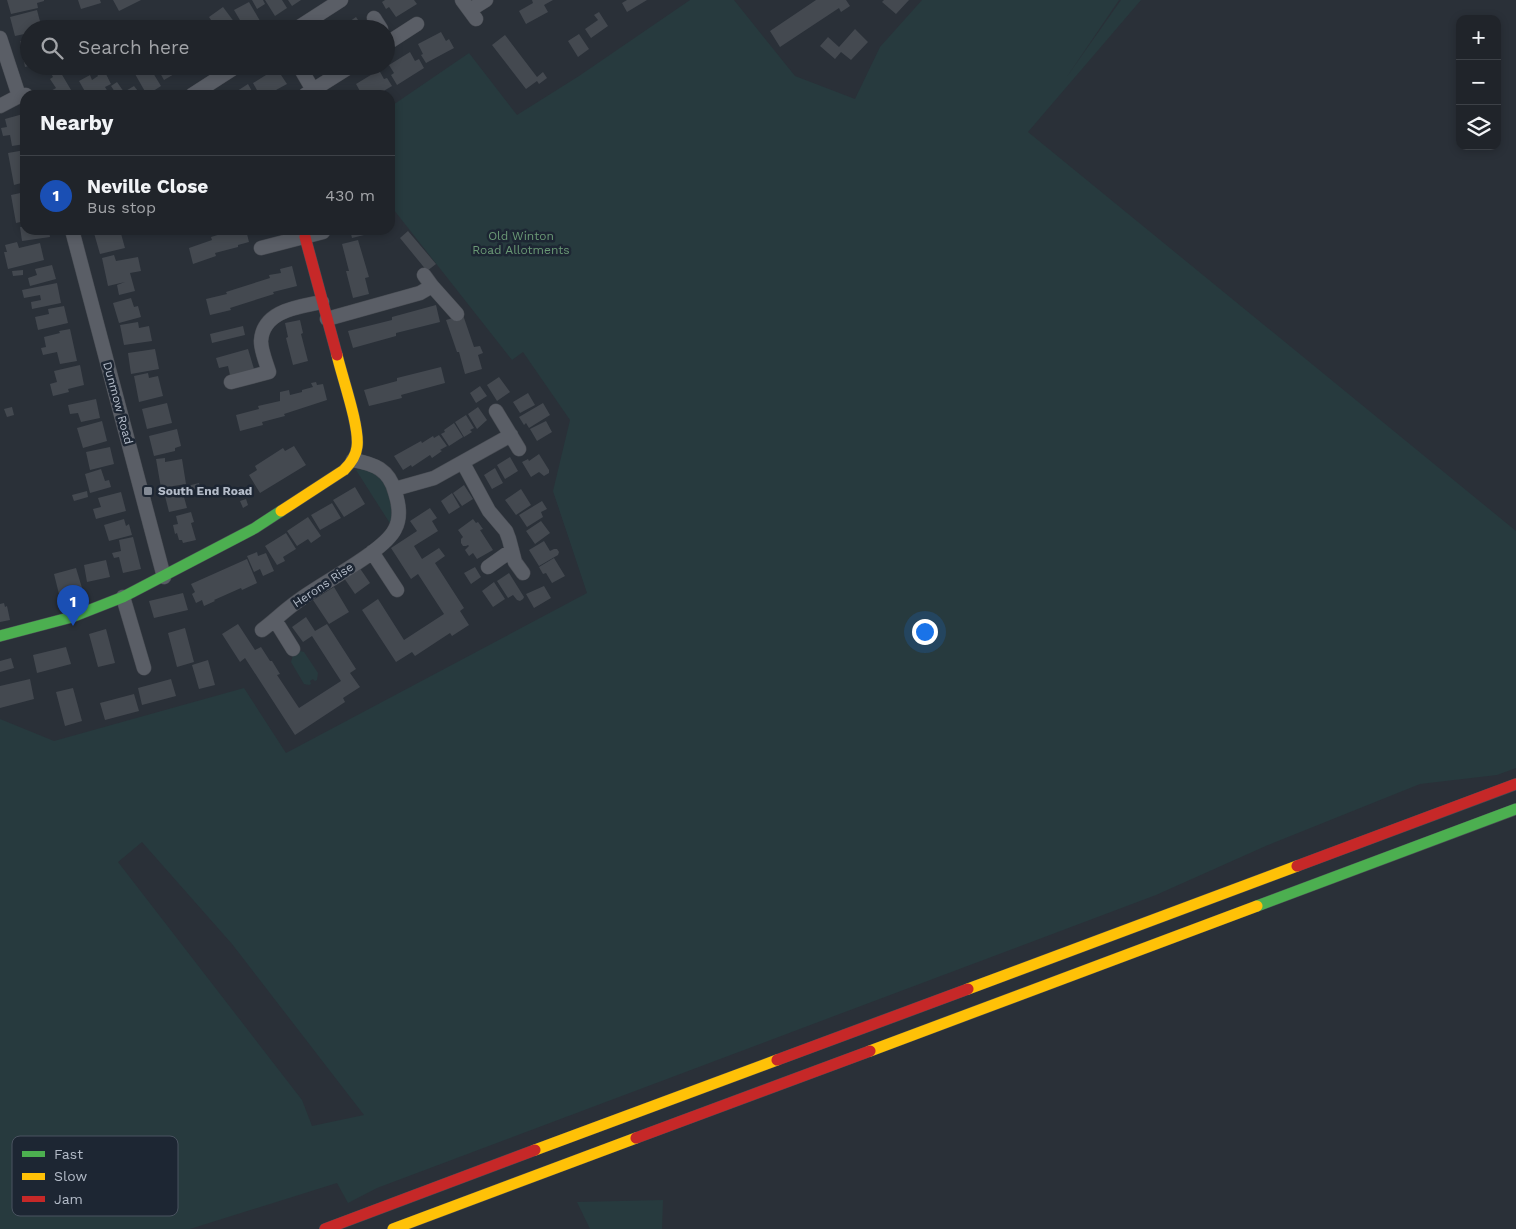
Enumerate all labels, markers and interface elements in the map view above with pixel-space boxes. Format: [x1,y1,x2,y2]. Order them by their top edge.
map controls [1456,15,1501,150]
button: + [1456,15,1501,60]
search box [20,20,395,75]
icon: search [38,34,66,62]
text: Search here [78,36,189,59]
button: − [1456,60,1501,105]
button: layers [1456,105,1501,150]
text: Nearby [40,110,113,135]
text: Neville Close [87,175,208,198]
text: 1 [53,186,59,205]
text: 430 m [325,186,375,205]
text: Bus stop [87,198,156,217]
park label: Old Winton Road Allotments [472,229,570,257]
street label: Dunmow Road [100,360,136,446]
place label: South End Road [158,484,252,498]
marker: South End Road [142,485,154,497]
street label: Herons Rise [290,560,356,610]
pin: 1 [57,585,89,626]
your location [912,619,938,645]
legend [12,1136,178,1216]
text: Fast [54,1146,83,1162]
text: Slow [54,1168,87,1184]
text: Jam [54,1191,83,1207]

